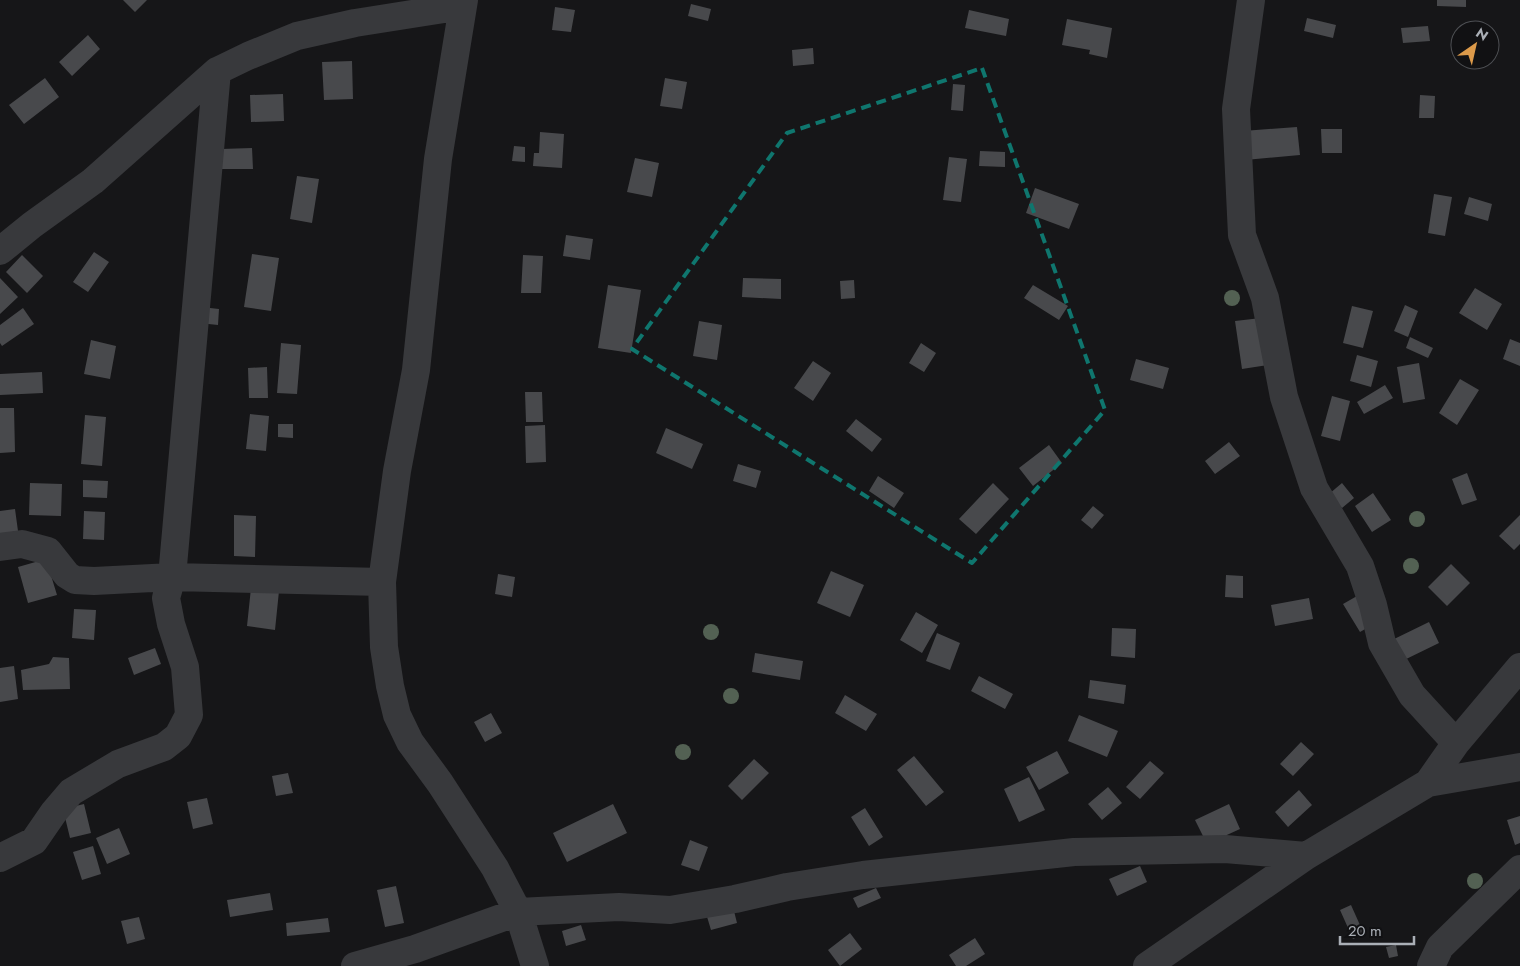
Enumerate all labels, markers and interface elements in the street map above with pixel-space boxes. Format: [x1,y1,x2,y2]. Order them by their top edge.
north arrow [1450,20,1500,70]
text: N [1472,23,1492,46]
scale bar [1340,914,1414,946]
text: 20 m [1348,920,1382,942]

